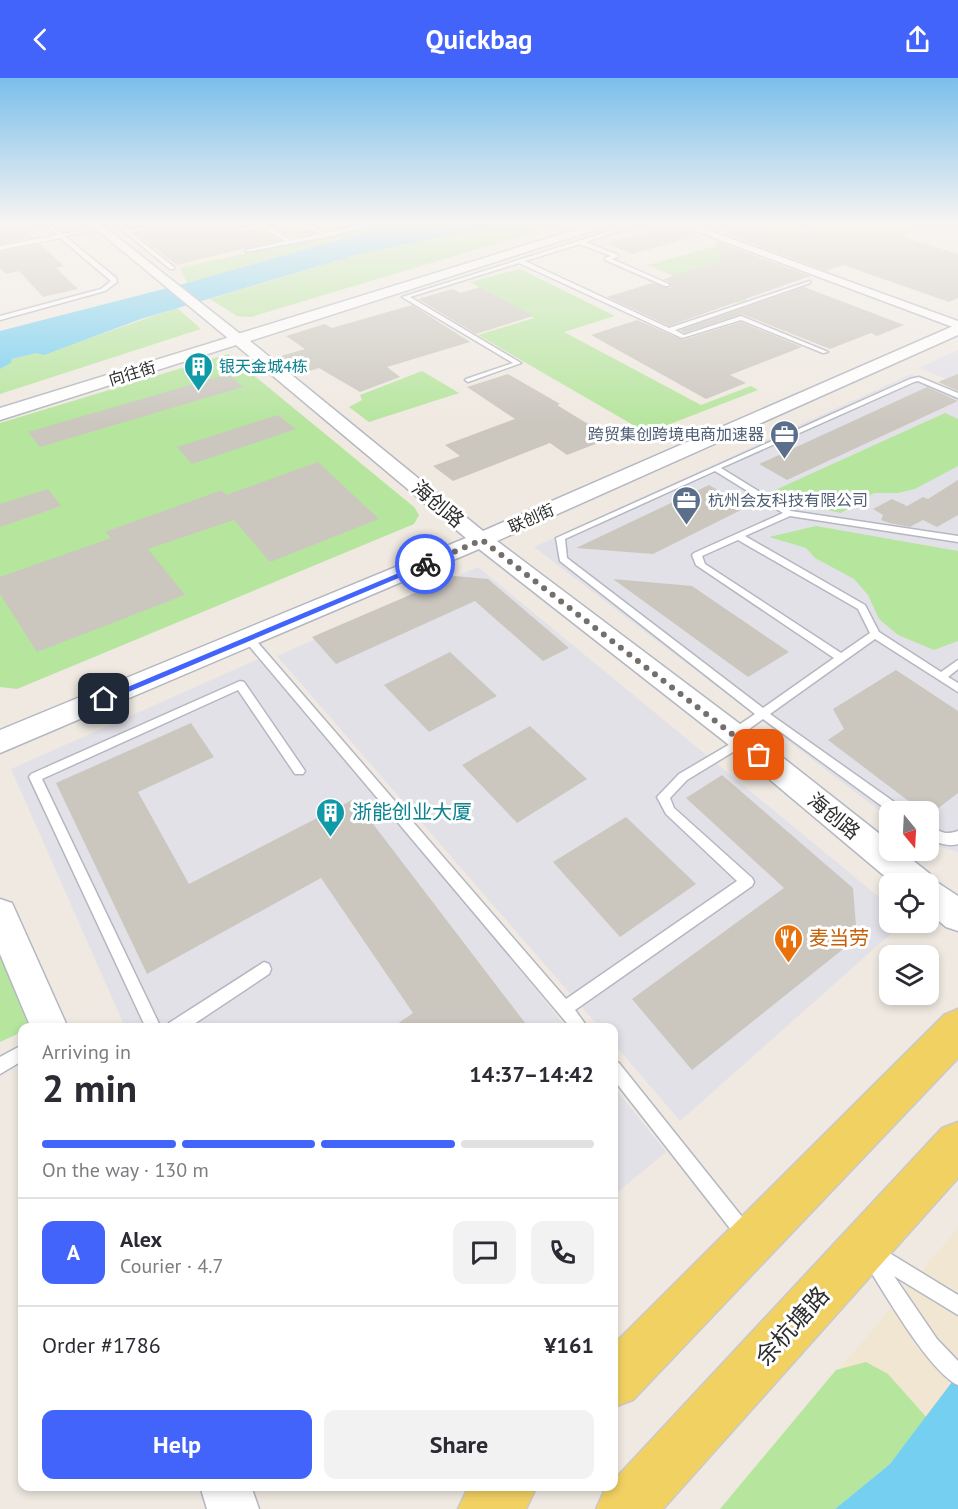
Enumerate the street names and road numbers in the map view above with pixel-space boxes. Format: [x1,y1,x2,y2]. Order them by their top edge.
street label: 向往街 [106,356,158,390]
street label: 海创路 [407,475,469,533]
street label: 联创街 [505,499,557,537]
street label: 海创路 [803,787,865,845]
street label: 余杭塘路 [748,1280,836,1372]

